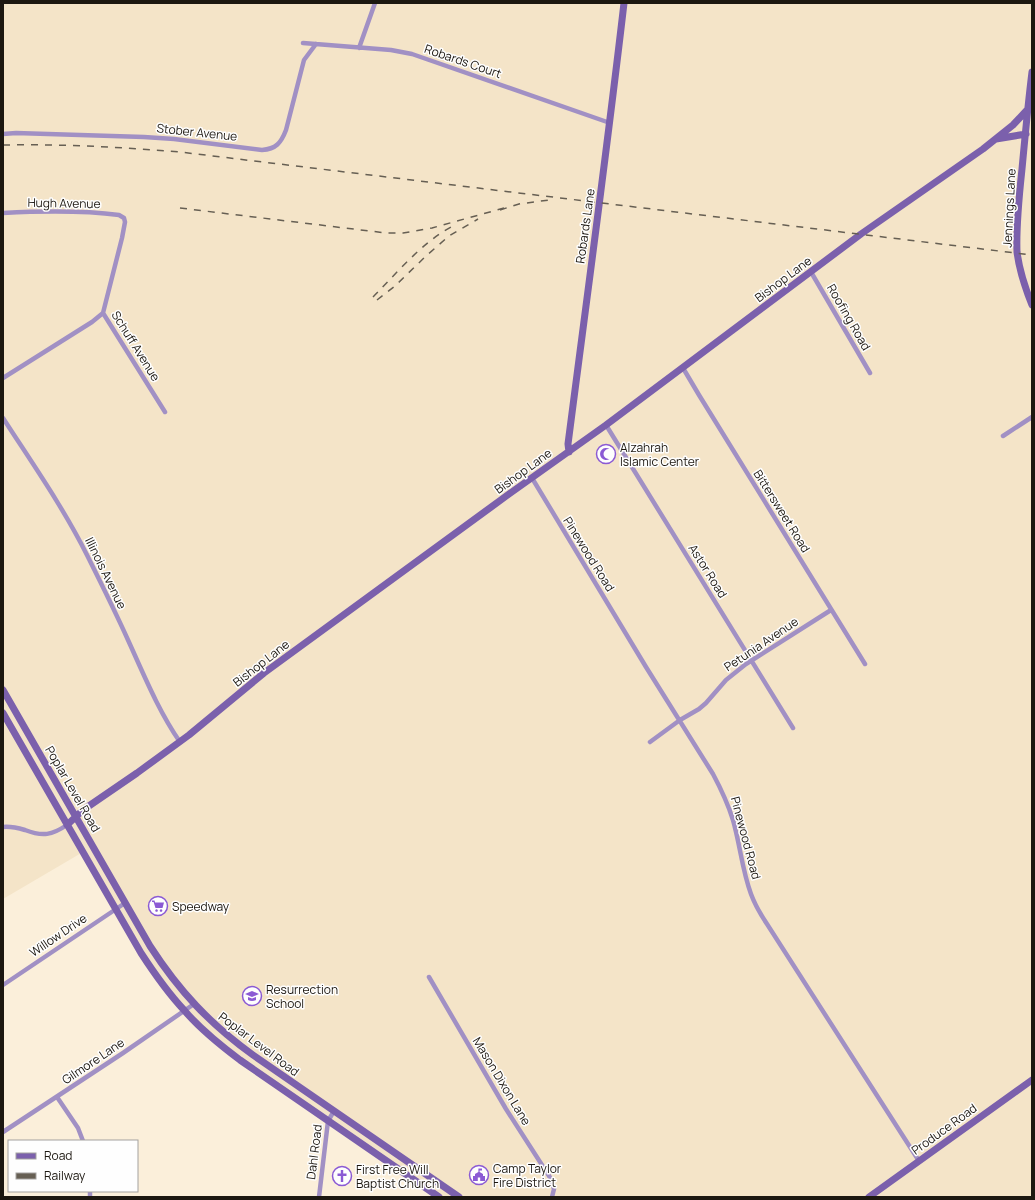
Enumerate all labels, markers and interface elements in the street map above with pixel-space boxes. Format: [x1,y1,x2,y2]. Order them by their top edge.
street label: Robards Court [422,40,504,82]
street label: Stober Avenue [156,119,238,145]
street label: Jennings Lane [998,168,1020,248]
street label: Robards Lane [571,188,599,264]
street label: Hugh Avenue [27,194,101,212]
street label: Bishop Lane [751,252,815,306]
street label: Roofing Road [823,281,875,353]
street label: Schuff Avenue [108,308,164,384]
place label: Alzahrah Islamic Center [620,439,700,470]
mosque icon: Alzahrah Islamic Center [595,443,617,465]
street label: Bishop Lane [491,444,555,498]
street label: Bittersweet Road [750,466,814,556]
street label: Pinewood Road [559,513,619,595]
street label: Illinois Avenue [81,534,131,612]
street label: Astor Road [685,541,731,601]
street label: Petunia Avenue [720,613,802,675]
street label: Bishop Lane [229,636,293,690]
street label: Poplar Level Road [41,743,105,835]
street label: Pinewood Road [727,795,765,881]
supermarket icon: Speedway [147,895,169,917]
place label: Speedway [172,898,230,915]
street label: Willow Drive [26,910,90,960]
place label: Resurrection School [266,981,338,1012]
school or university icon: Resurrection School [241,985,263,1007]
street label: Poplar Level Road [215,1008,303,1080]
street label: Gilmore Lane [58,1034,128,1088]
street label: Mason Dixon Lane [469,1034,535,1128]
street label: Produce Road [908,1099,980,1159]
street label: Dahl Road [302,1123,326,1181]
legend [8,1140,138,1192]
text: Road [44,1147,72,1164]
place label: Camp Taylor Fire District [493,1160,562,1191]
place label: First Free Will Baptist Church [356,1161,439,1192]
public building icon: Camp Taylor Fire District [468,1164,490,1186]
church icon: First Free Will Baptist Church [331,1165,353,1187]
text: Railway [44,1167,86,1184]

